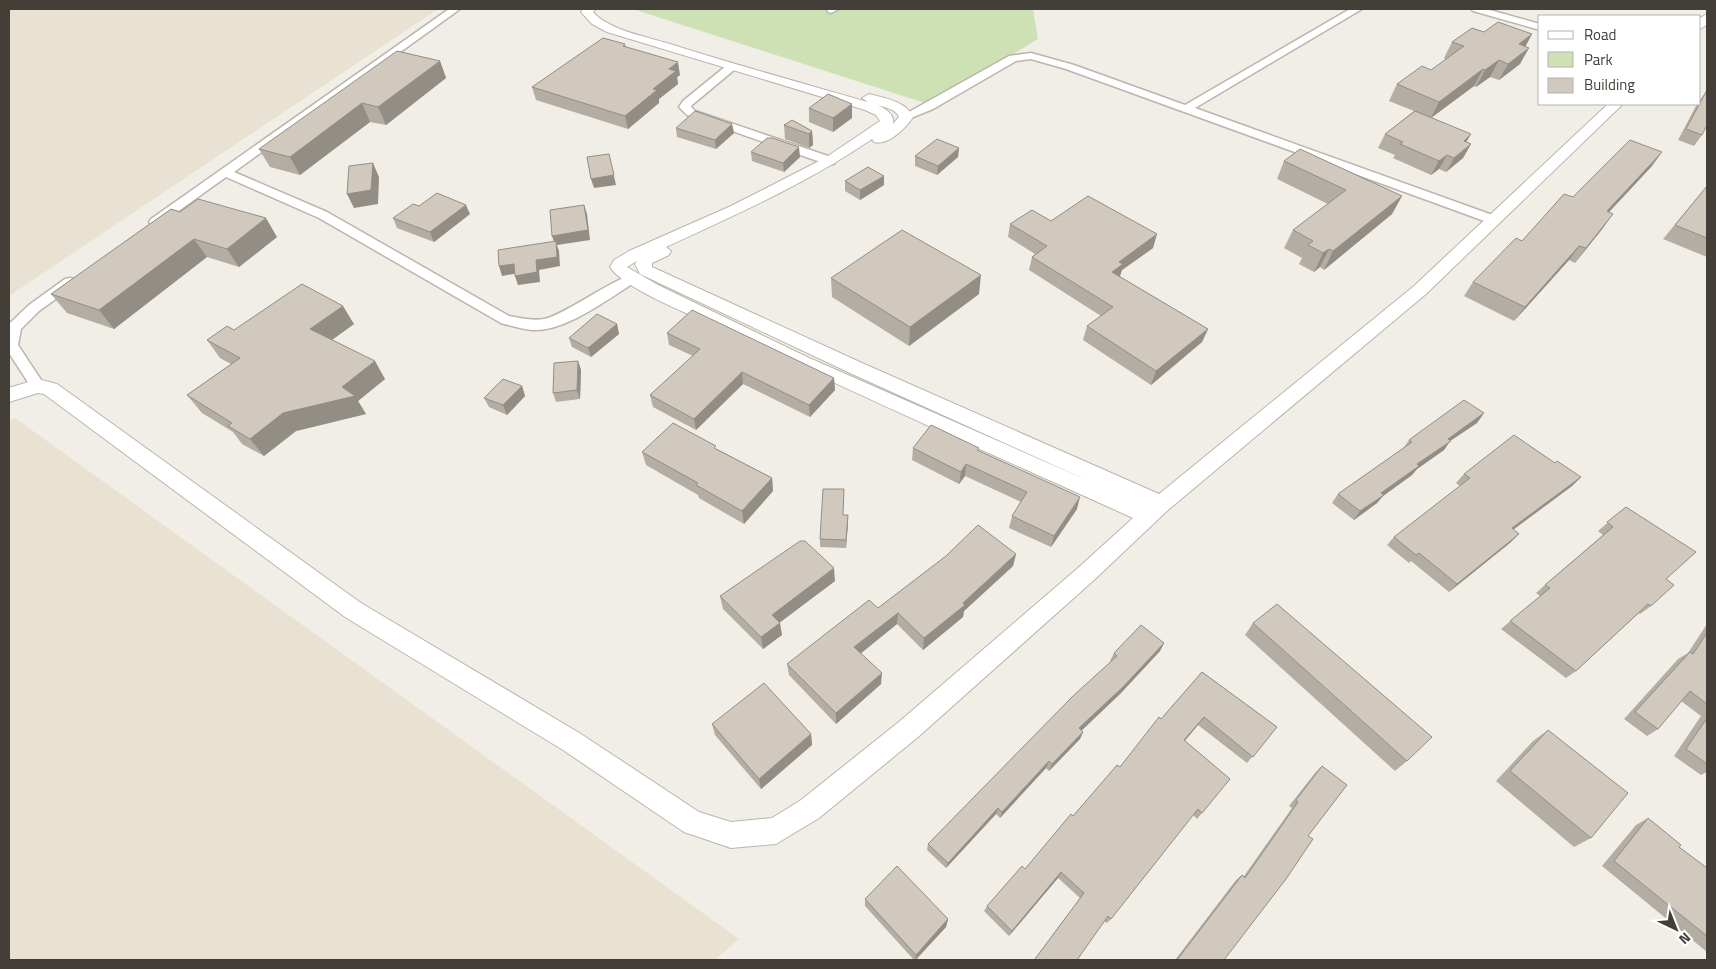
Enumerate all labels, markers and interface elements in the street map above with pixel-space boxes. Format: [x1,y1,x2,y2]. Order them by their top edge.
legend [1538,15,1701,105]
text: Road [1584,23,1616,46]
text: Park [1584,48,1613,71]
text: Building [1584,73,1635,96]
north arrow [1651,904,1701,954]
text: N [1674,928,1696,950]

